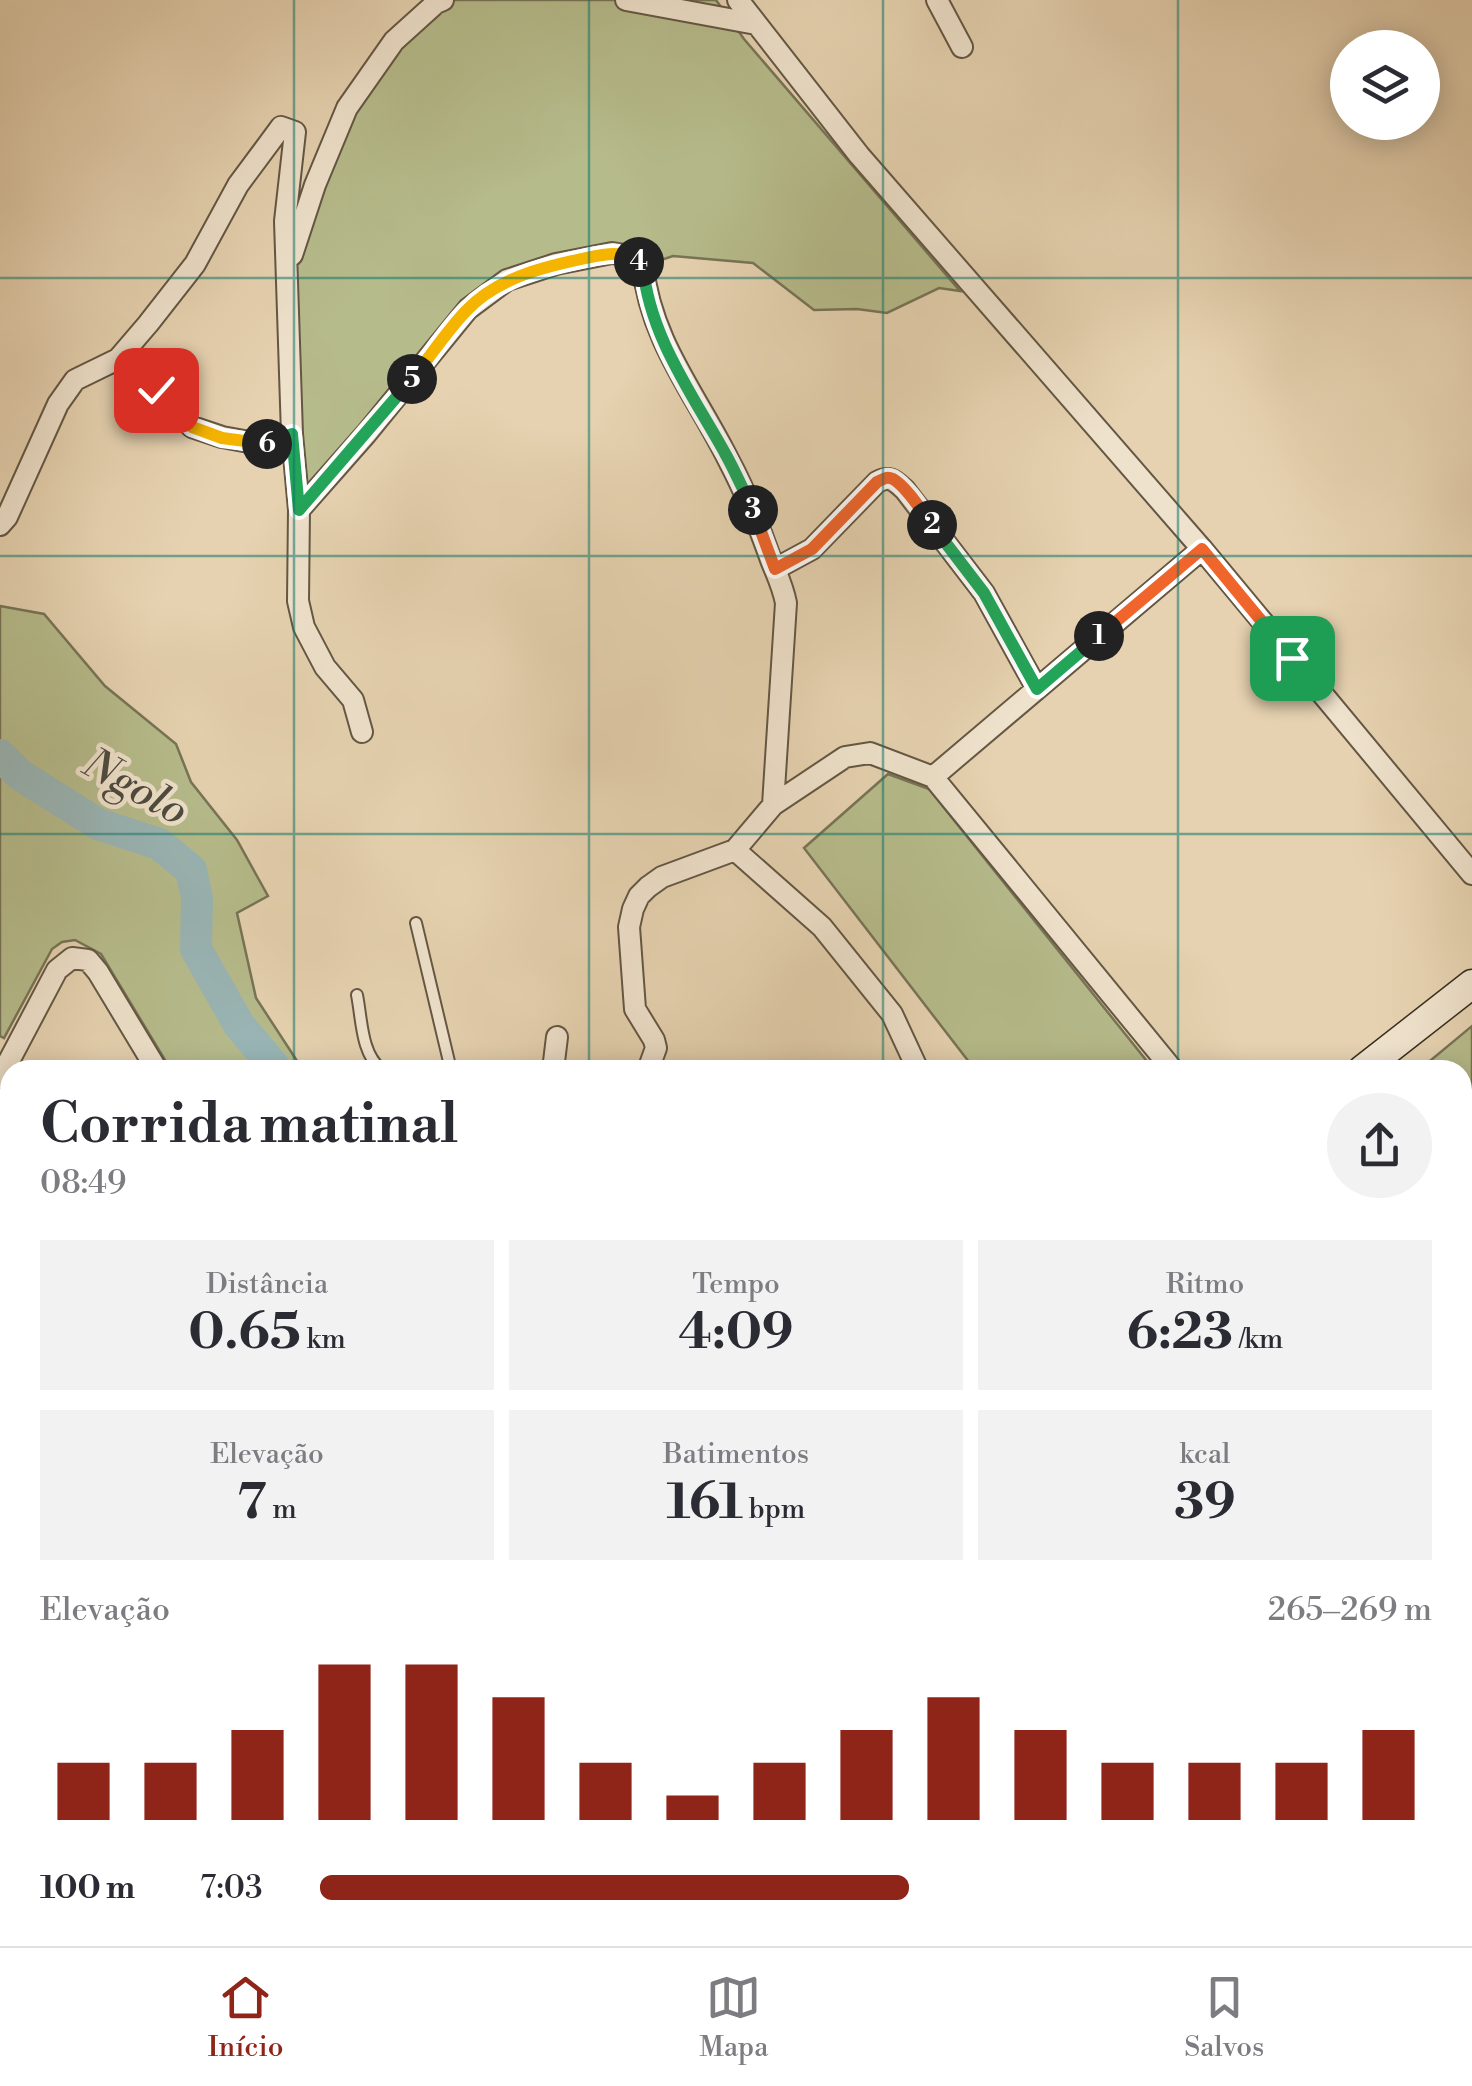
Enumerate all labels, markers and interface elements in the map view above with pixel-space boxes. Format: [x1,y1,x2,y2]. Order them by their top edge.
map controls [1330,30,1440,140]
button: layers [1330,30,1440,140]
pin: 4 [614,237,664,287]
text: 4 [630,244,648,279]
pin [114,348,199,433]
pin: 5 [387,354,437,404]
text: 5 [403,361,421,396]
icon: check [129,363,184,418]
pin: 6 [242,419,292,469]
text: 6 [258,426,276,461]
pin: 3 [728,485,778,535]
text: 3 [745,492,761,527]
pin: 2 [907,500,957,550]
text: 2 [923,507,941,542]
pin: 1 [1074,611,1124,661]
pin [1250,616,1335,701]
text: 1 [1092,618,1106,653]
icon: arrive [1265,631,1320,686]
water label: Ngolo [72,737,197,838]
text: Corrida matinal [40,1091,458,1160]
button: share [1327,1093,1432,1198]
text: 08:49 [40,1163,127,1203]
text: Distância [206,1267,328,1302]
text: Tempo [692,1267,780,1302]
text: Ritmo [1166,1267,1244,1302]
text: 0.65 [188,1302,301,1364]
text: 4:09 [678,1302,794,1364]
text: 6:23 [1127,1302,1233,1364]
text: km [301,1322,346,1357]
text: /km [1233,1322,1283,1357]
text: Elevação [210,1437,324,1472]
text: Batimentos [663,1437,809,1472]
text: kcal [1180,1437,1230,1472]
text: 7 [237,1472,267,1534]
text: 161 [667,1472,743,1534]
text: 39 [1174,1472,1236,1534]
text: m [267,1492,297,1527]
text: bpm [743,1492,805,1527]
text: Elevação [40,1590,170,1630]
text: 265–269 m [1268,1590,1432,1630]
text: 100 m [40,1868,135,1908]
text: 7:03 [200,1868,263,1908]
tab: Início [208,1970,284,2065]
tab: Mapa [699,1970,768,2065]
tab: Salvos [1184,1970,1264,2065]

